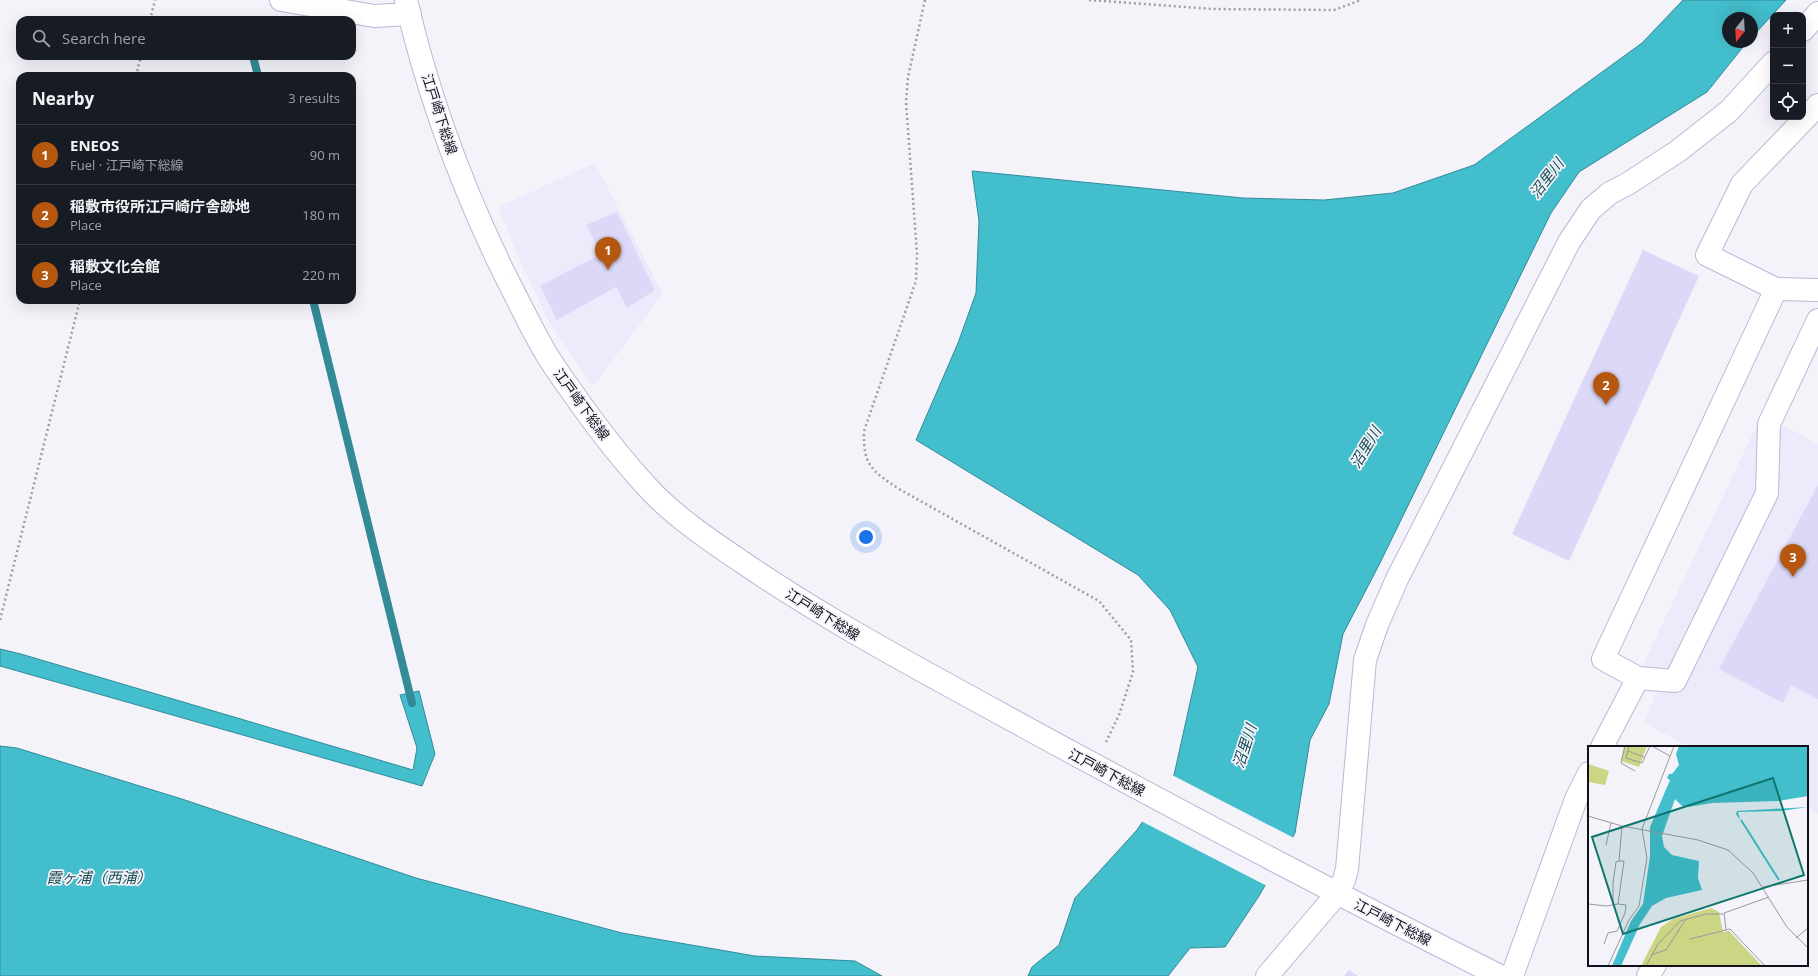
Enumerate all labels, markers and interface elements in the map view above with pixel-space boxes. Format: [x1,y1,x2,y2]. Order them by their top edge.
north arrow [1722,12,1758,48]
map controls [1770,12,1806,120]
button: + [1770,12,1806,48]
search box [16,16,356,60]
icon: search [30,27,52,49]
text: Search here [62,28,146,48]
button: − [1770,48,1806,84]
street label: 江戸崎下総線 [418,71,462,157]
button: locate [1770,84,1806,120]
text: Nearby [32,87,94,110]
text: 3 results [288,89,340,107]
text: ENEOS [70,135,119,155]
text: 1 [41,146,49,164]
text: 90 m [310,146,340,164]
water label: 沼里川 [1524,153,1569,202]
text: Fuel · 江戸崎下総線 [70,156,183,174]
text: 稲敷市役所江戸崎庁舎跡地 [70,196,250,216]
text: 2 [41,206,49,224]
text: 180 m [302,206,340,224]
text: Place [70,216,102,234]
pin: 1 [595,237,621,270]
text: 稲敷文化会館 [70,256,160,276]
text: 3 [41,266,49,284]
text: 220 m [302,266,340,284]
text: Place [70,276,102,294]
street label: 江戸崎下総線 [550,364,614,444]
pin: 2 [1593,372,1619,405]
water label: 沼里川 [1345,421,1386,471]
your location [856,527,876,547]
pin: 3 [1780,544,1806,577]
street label: 江戸崎下総線 [782,584,864,644]
water label: 沼里川 [1228,720,1261,770]
street label: 江戸崎下総線 [1065,744,1149,800]
inset map [1588,746,1808,966]
water label: 霞ヶ浦（西浦） [46,867,152,887]
street label: 江戸崎下総線 [1351,894,1435,950]

